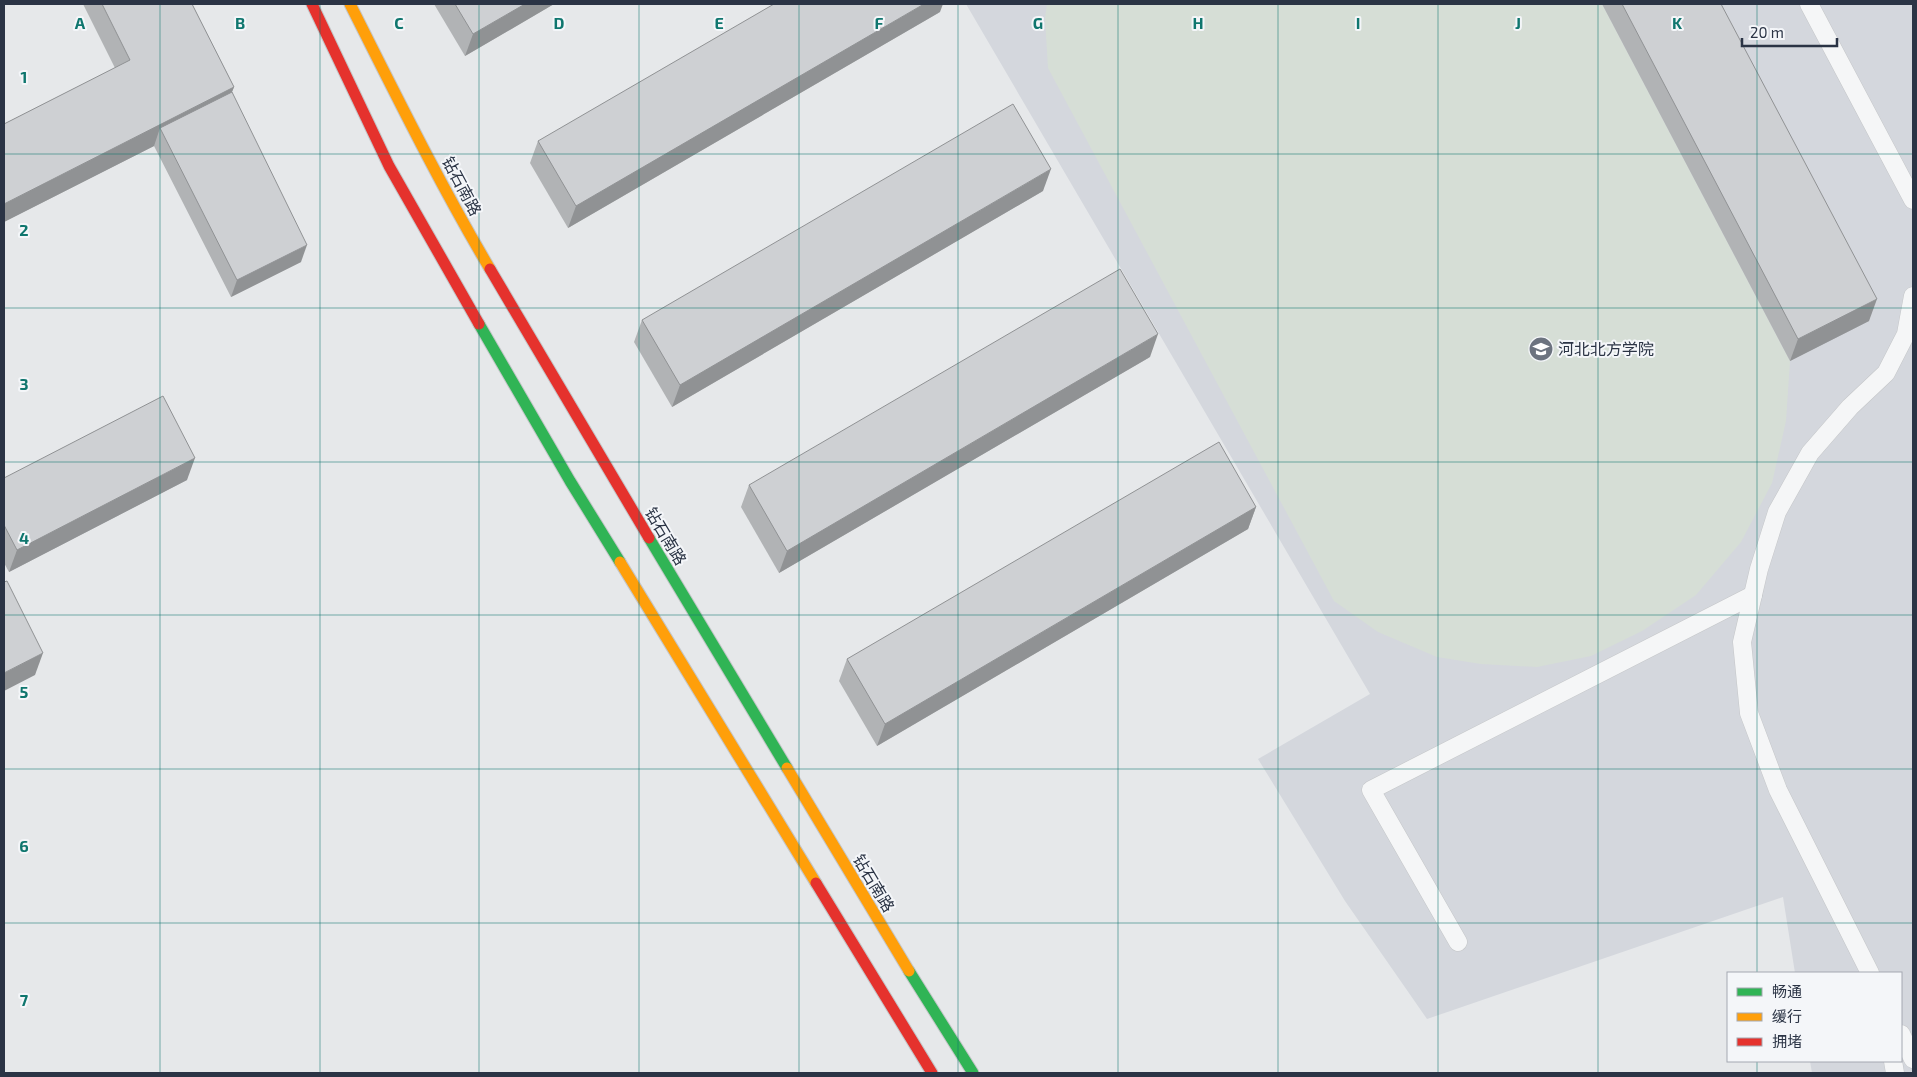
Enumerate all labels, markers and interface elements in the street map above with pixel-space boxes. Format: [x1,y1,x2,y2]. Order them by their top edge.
text: A [75,13,86,32]
text: B [235,13,245,32]
text: C [394,13,404,32]
text: D [554,13,565,32]
text: E [714,13,724,32]
text: F [875,13,884,32]
text: G [1033,13,1043,32]
text: H [1192,13,1204,32]
text: I [1356,13,1360,32]
text: J [1515,13,1521,32]
text: K [1672,13,1683,32]
scale bar [1742,15,1837,47]
text: 20 m [1750,23,1784,41]
text: 1 [21,67,27,86]
street label: 钻石南路 [439,153,486,218]
text: 2 [19,220,29,239]
school or university icon: 河北北方学院 [1528,336,1554,362]
place label: 河北北方学院 [1558,339,1654,358]
text: 3 [19,374,29,393]
street label: 钻石南路 [642,503,691,568]
text: 4 [19,528,29,547]
text: 5 [20,682,29,701]
text: 6 [19,836,29,855]
street label: 钻石南路 [850,850,899,915]
legend [1727,972,1902,1062]
text: 畅通 [1772,982,1802,1000]
text: 7 [20,990,29,1009]
text: 缓行 [1772,1007,1802,1025]
text: 拥堵 [1772,1032,1802,1050]

